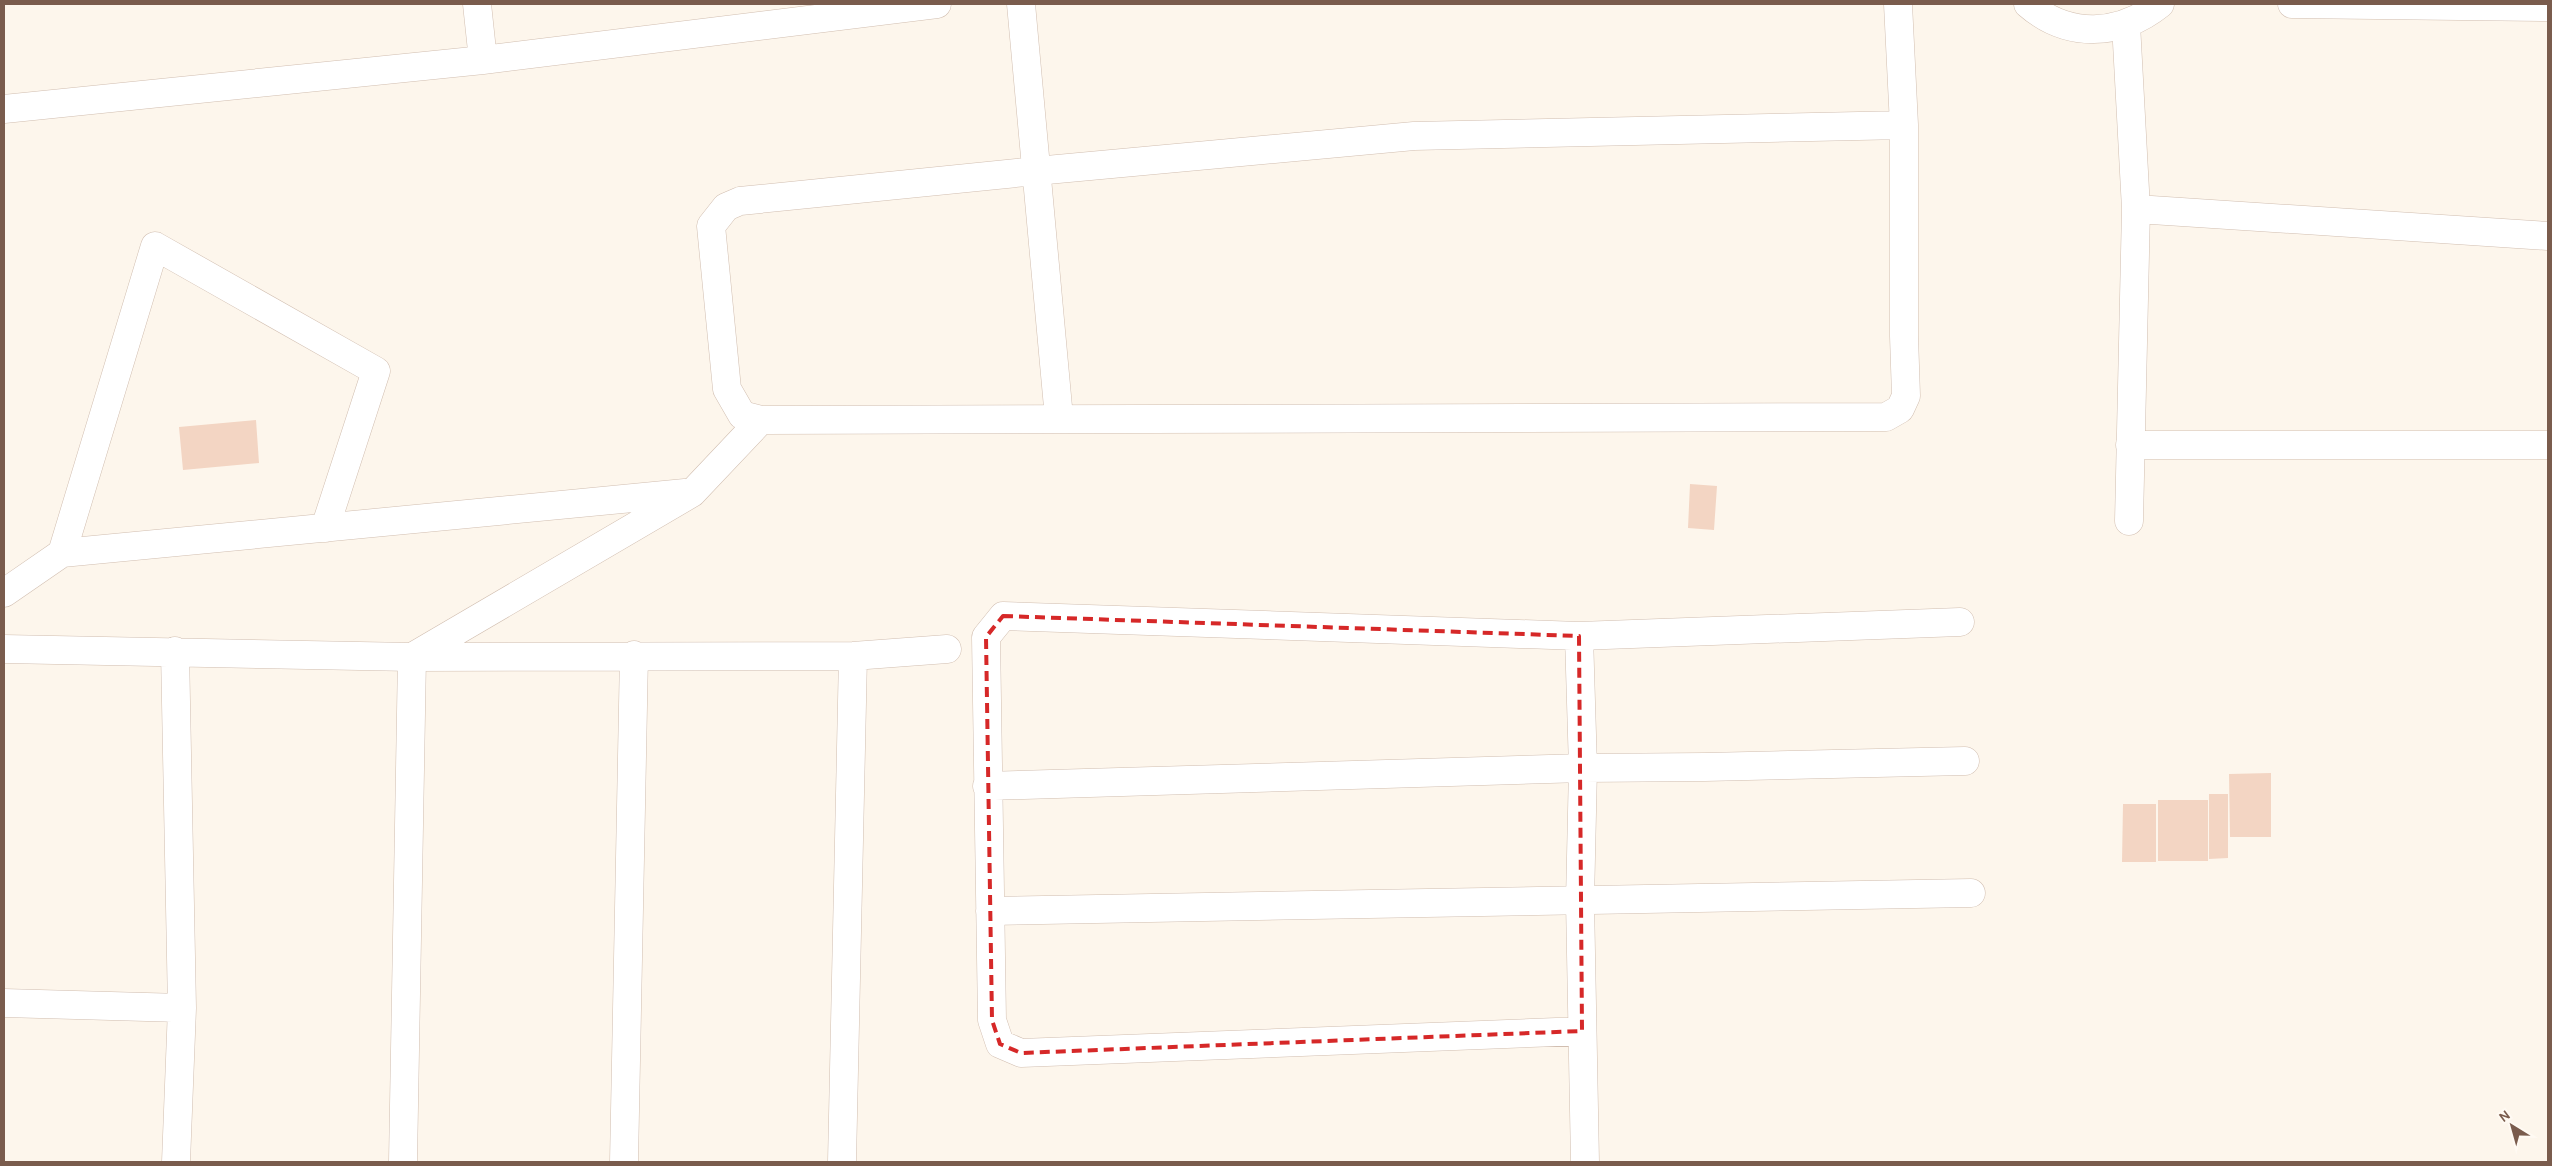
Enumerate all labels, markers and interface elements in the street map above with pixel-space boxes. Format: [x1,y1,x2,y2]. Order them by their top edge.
north arrow [2487,1101,2537,1151]
text: N [2495,1106,2514,1126]

